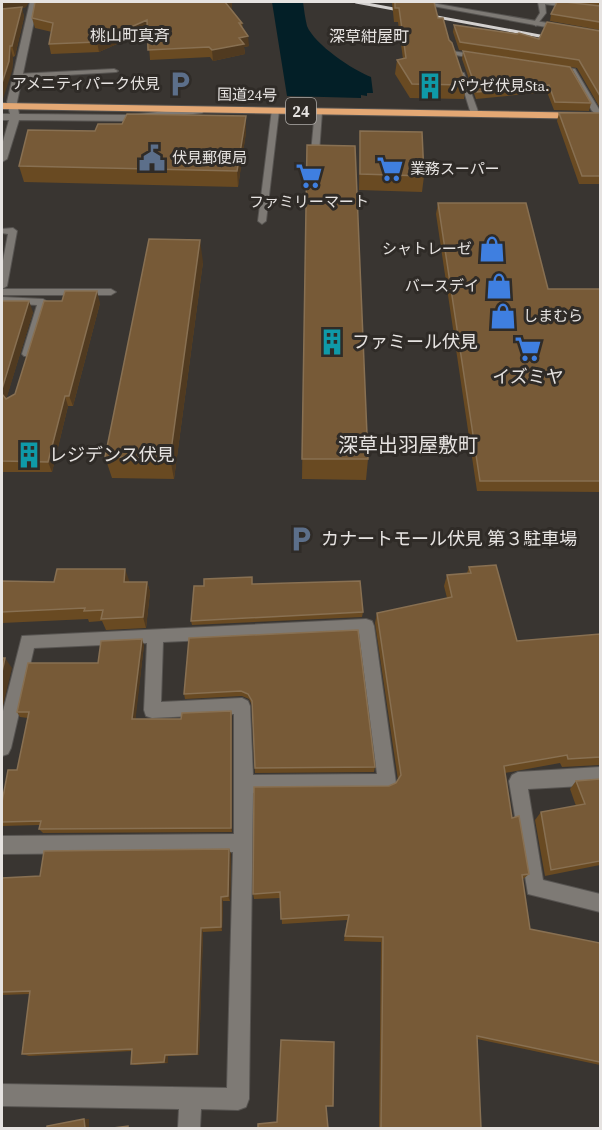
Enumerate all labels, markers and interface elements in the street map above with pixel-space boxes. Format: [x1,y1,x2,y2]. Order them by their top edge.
district label: 桃山町真斉 [90,24,170,46]
district label: 深草紺屋町 [329,25,409,47]
parking icon: アメニティパーク伏見 [165,69,195,99]
building icon: パウゼ伏見Sta. [415,71,445,101]
place label: アメニティパーク伏見 [12,73,160,94]
place label: パウゼ伏見Sta. [450,75,550,96]
street label: 国道24号 [217,83,277,106]
road number: 24 [286,98,316,124]
public building icon: 伏見郵便局 [137,143,167,173]
place label: 伏見郵便局 [172,147,247,168]
supermarket icon: 業務スーパー [375,154,405,184]
place label: 業務スーパー [410,158,500,179]
supermarket icon: ファミリーマート [294,161,324,191]
place label: ファミリーマート [249,191,369,212]
shop icon: シャトレーゼ [477,234,507,264]
place label: シャトレーゼ [382,238,472,259]
shop icon: バースデイ [484,271,514,301]
place label: バースデイ [405,275,479,296]
shop icon: しまむら [488,301,518,331]
place label: しまむら [523,305,583,326]
building icon: ファミール伏見 [317,327,347,357]
place label: ファミール伏見 [352,329,478,354]
supermarket icon: イズミヤ [513,334,543,364]
place label: イズミヤ [492,364,564,389]
district label: 深草出羽屋敷町 [338,431,478,459]
building icon: レジデンス伏見 [14,440,44,470]
place label: レジデンス伏見 [49,442,175,467]
parking icon: カナートモール伏見 第３駐車場 [286,524,316,554]
place label: カナートモール伏見 第３駐車場 [321,526,577,551]

